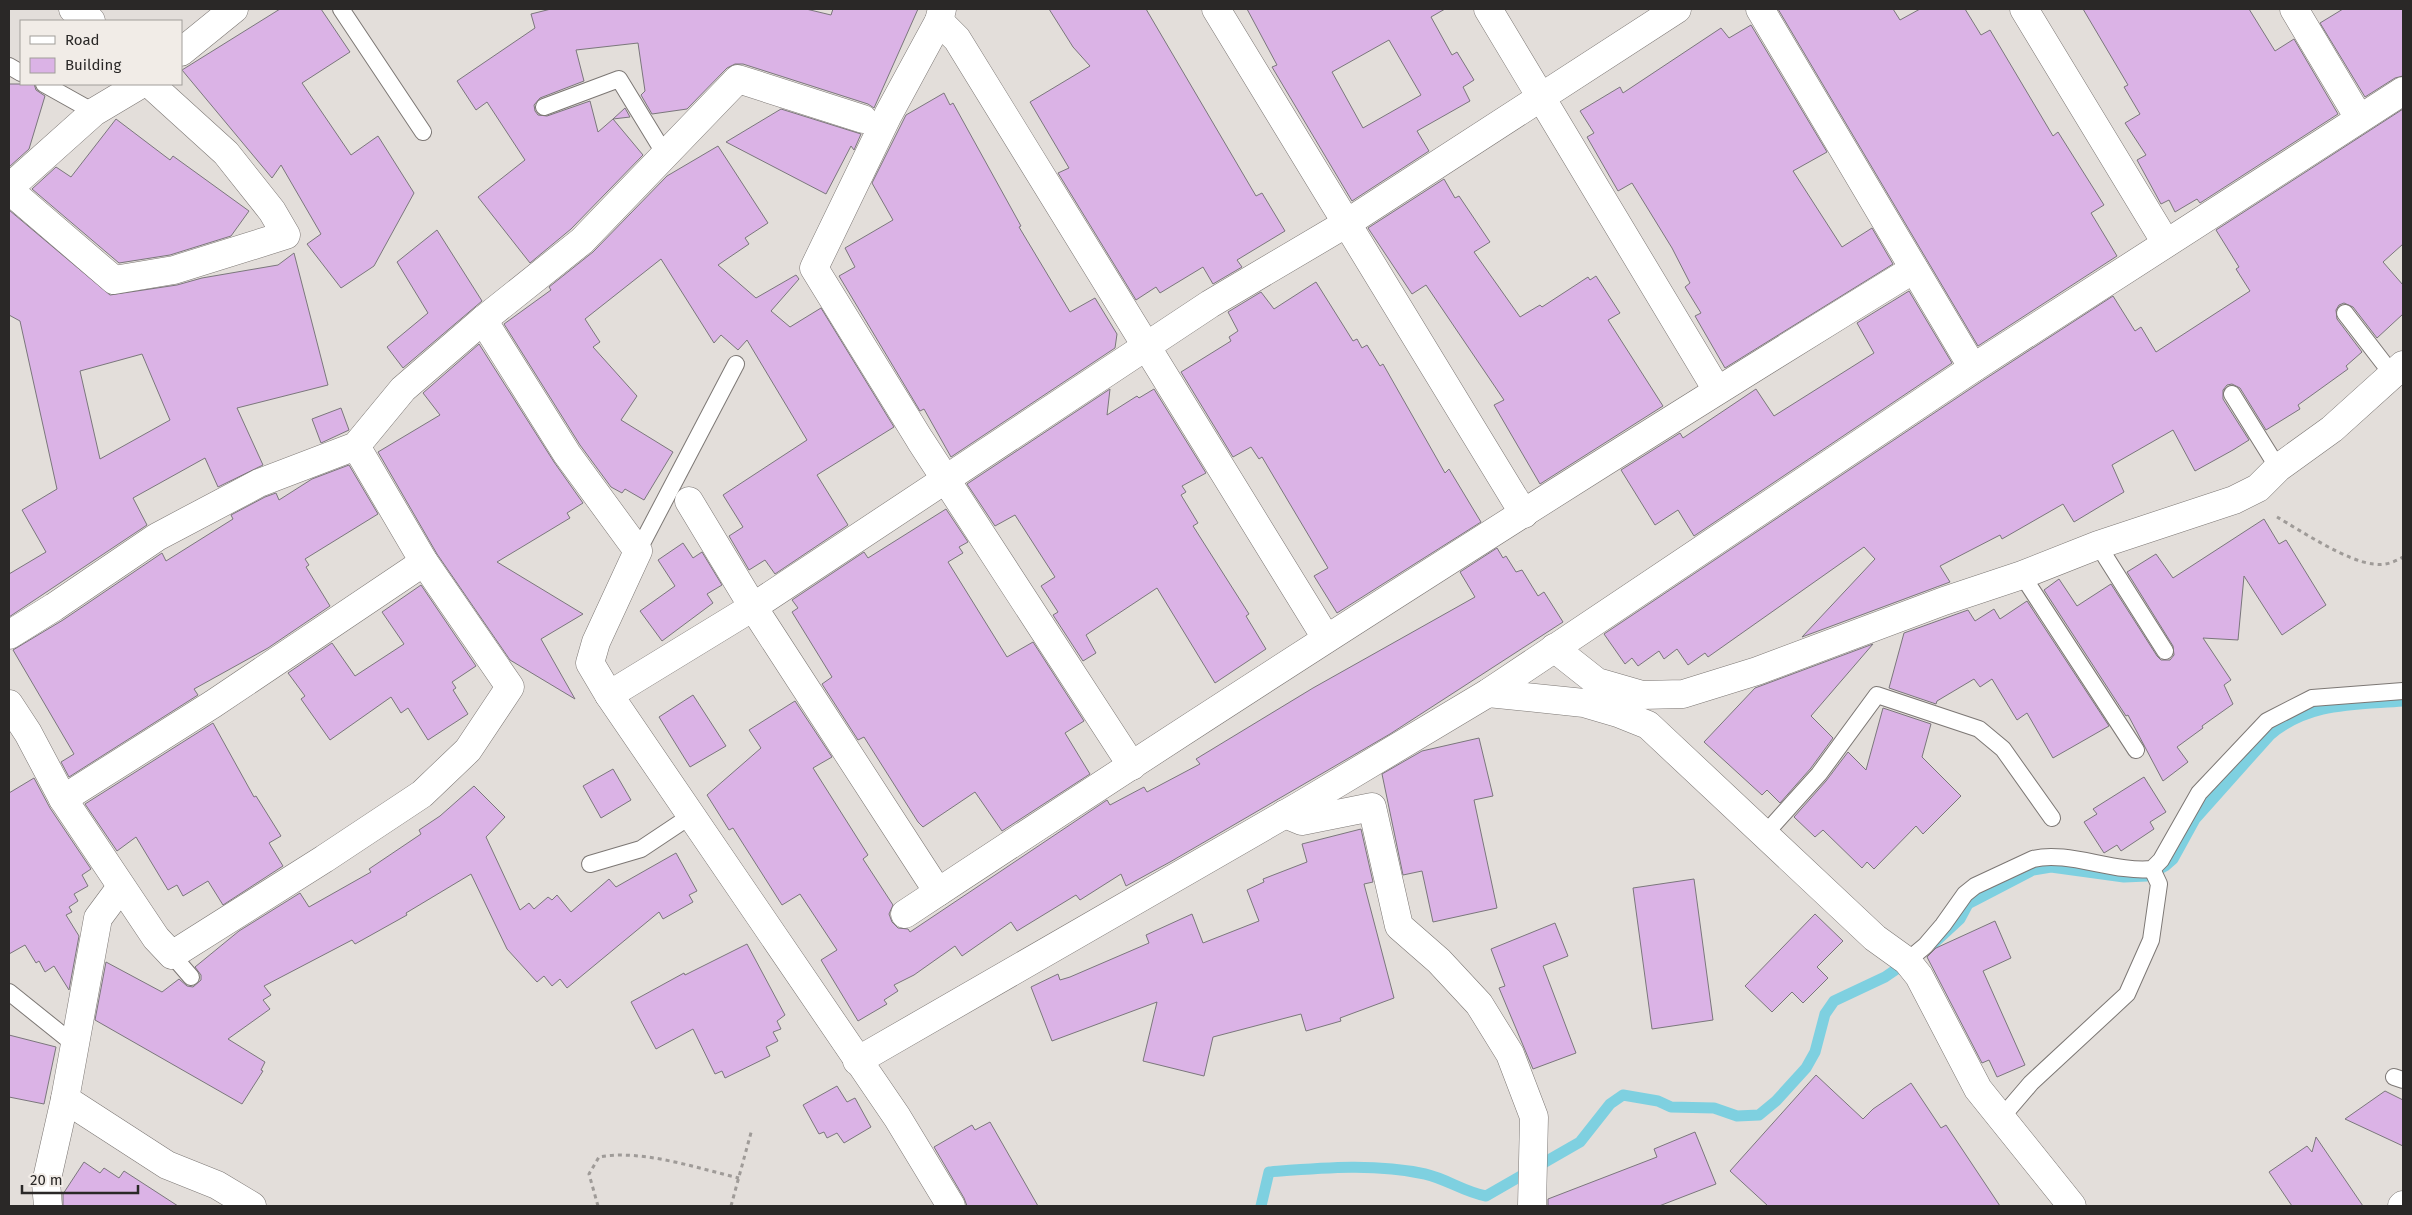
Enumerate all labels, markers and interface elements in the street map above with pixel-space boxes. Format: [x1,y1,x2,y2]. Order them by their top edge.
legend [20,20,182,85]
text: Road [65,31,100,49]
text: Building [65,56,121,74]
scale bar [22,1162,139,1194]
text: 20 m [30,1171,63,1189]

